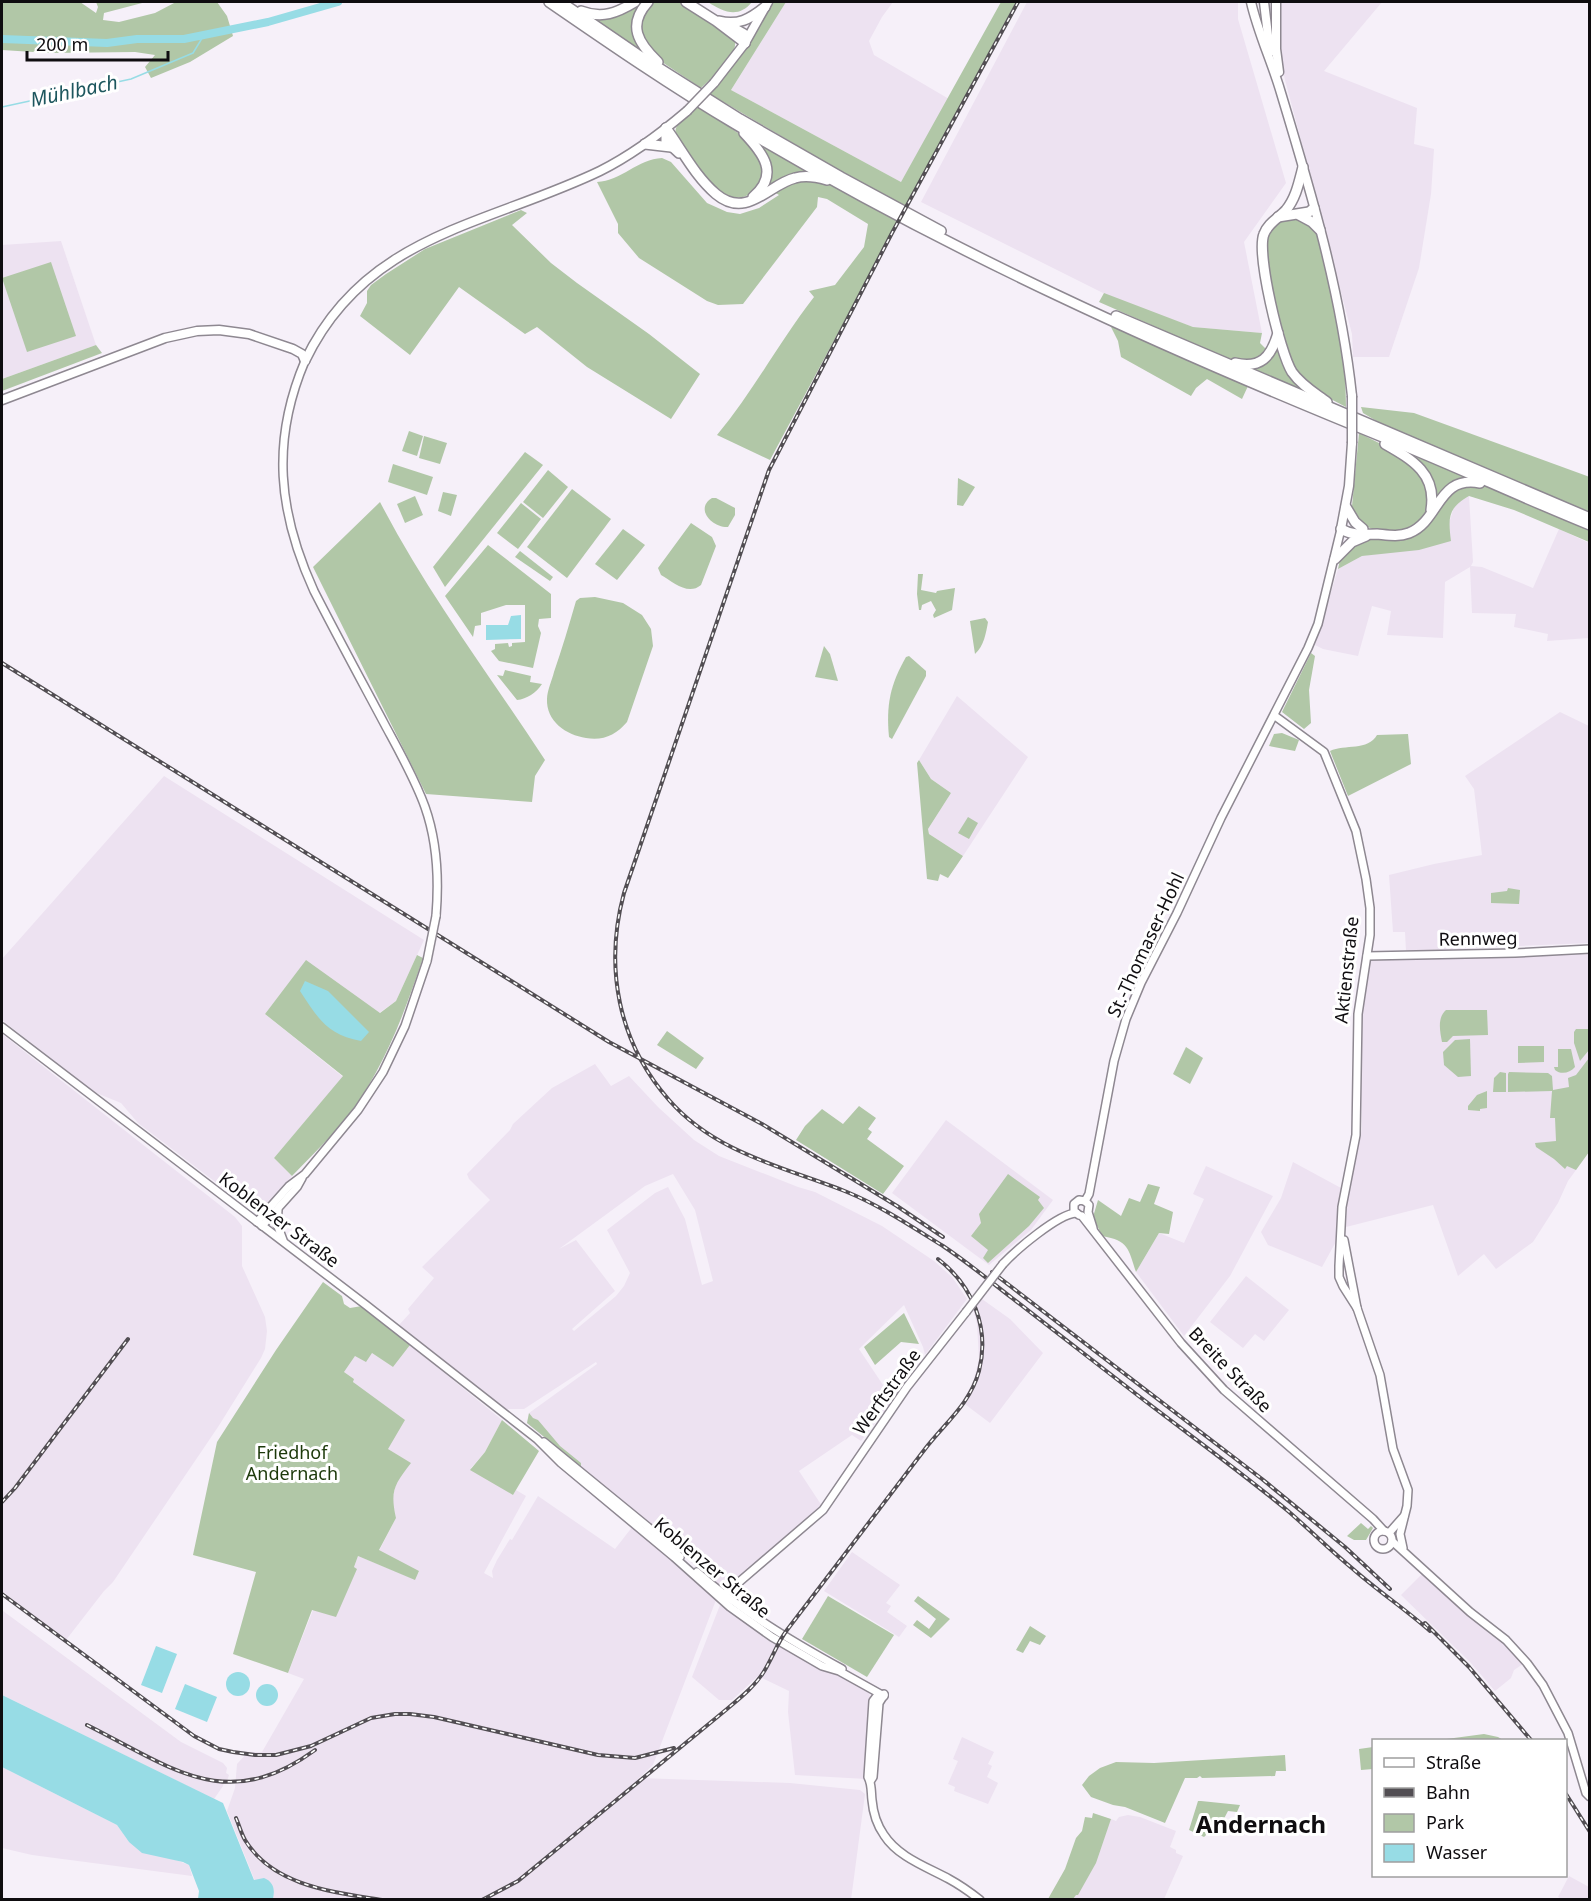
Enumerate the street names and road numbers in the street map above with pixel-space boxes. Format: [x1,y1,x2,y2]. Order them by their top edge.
street label: St.-Thomaser-Hohl [1101,868,1189,1021]
street label: Aktienstraße [1328,915,1364,1025]
street label: Rennweg [1438,925,1518,951]
street label: Koblenzer Straße [215,1166,345,1272]
street label: Breite Straße [1184,1321,1278,1417]
street label: Werftstraße [847,1344,925,1439]
street label: Koblenzer Straße [649,1511,776,1623]

